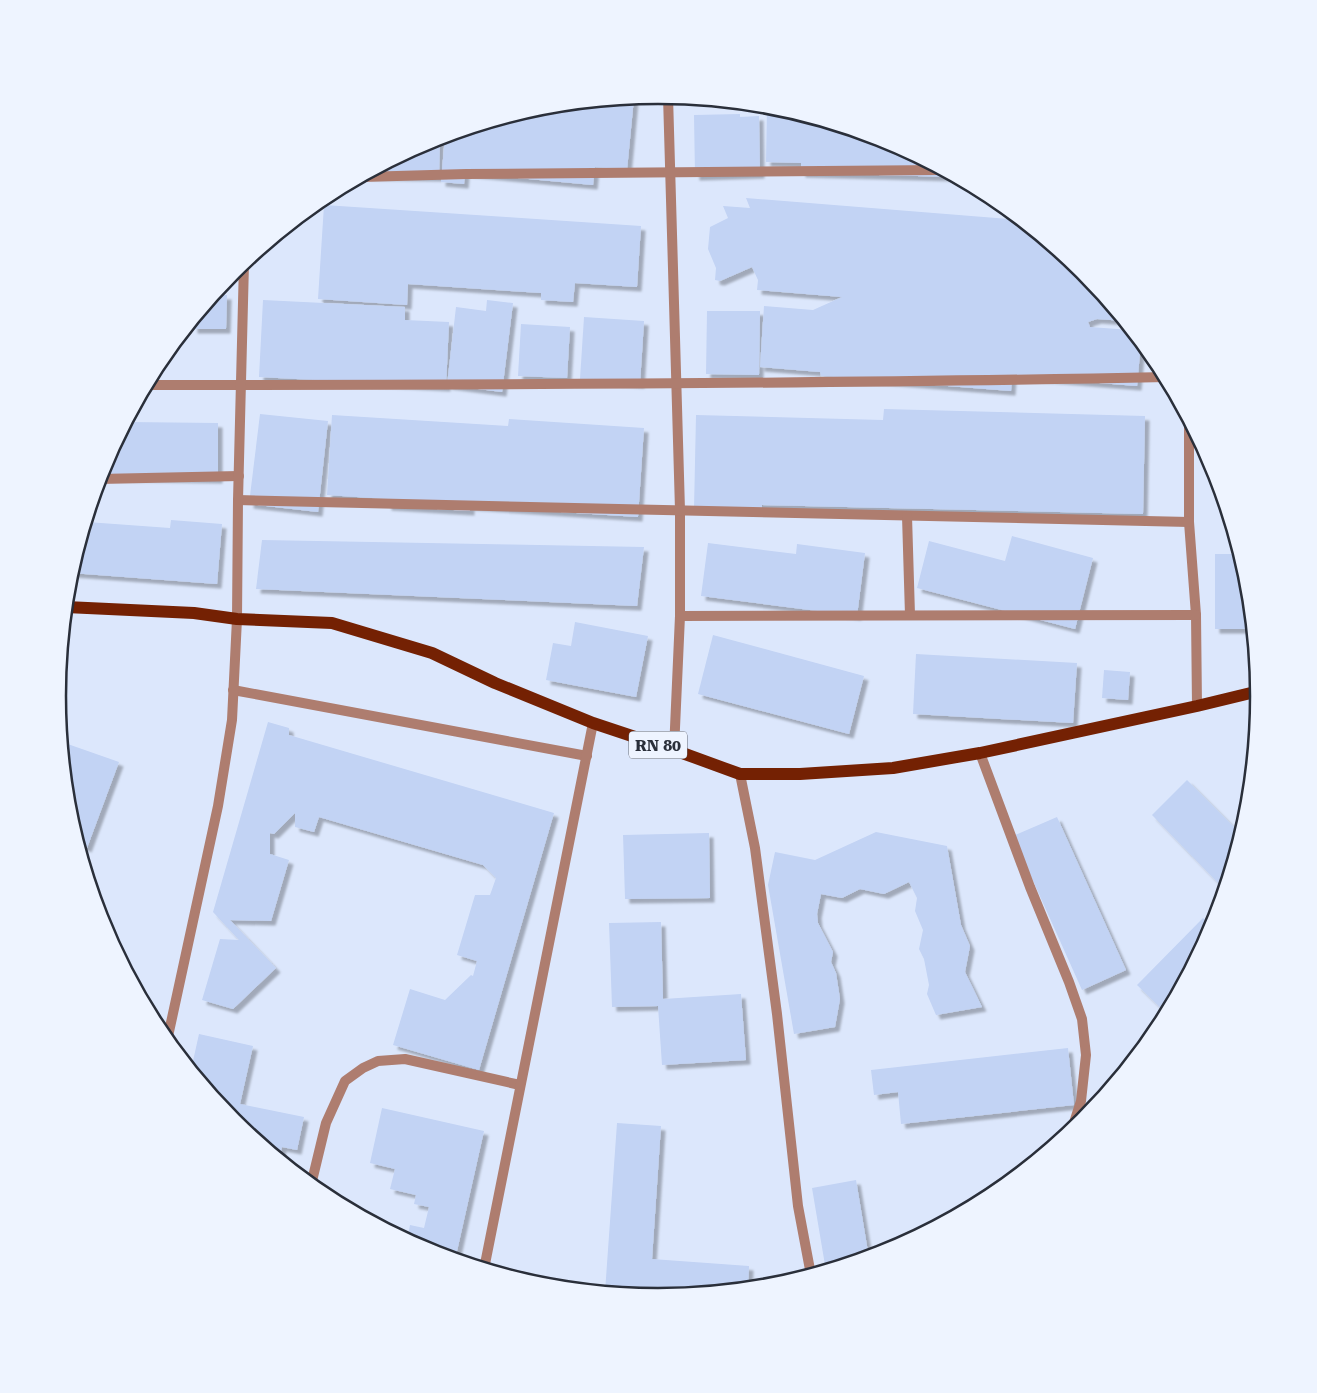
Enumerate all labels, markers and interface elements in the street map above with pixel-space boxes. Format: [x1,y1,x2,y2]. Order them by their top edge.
road number: RN 80 [629,732,687,758]

